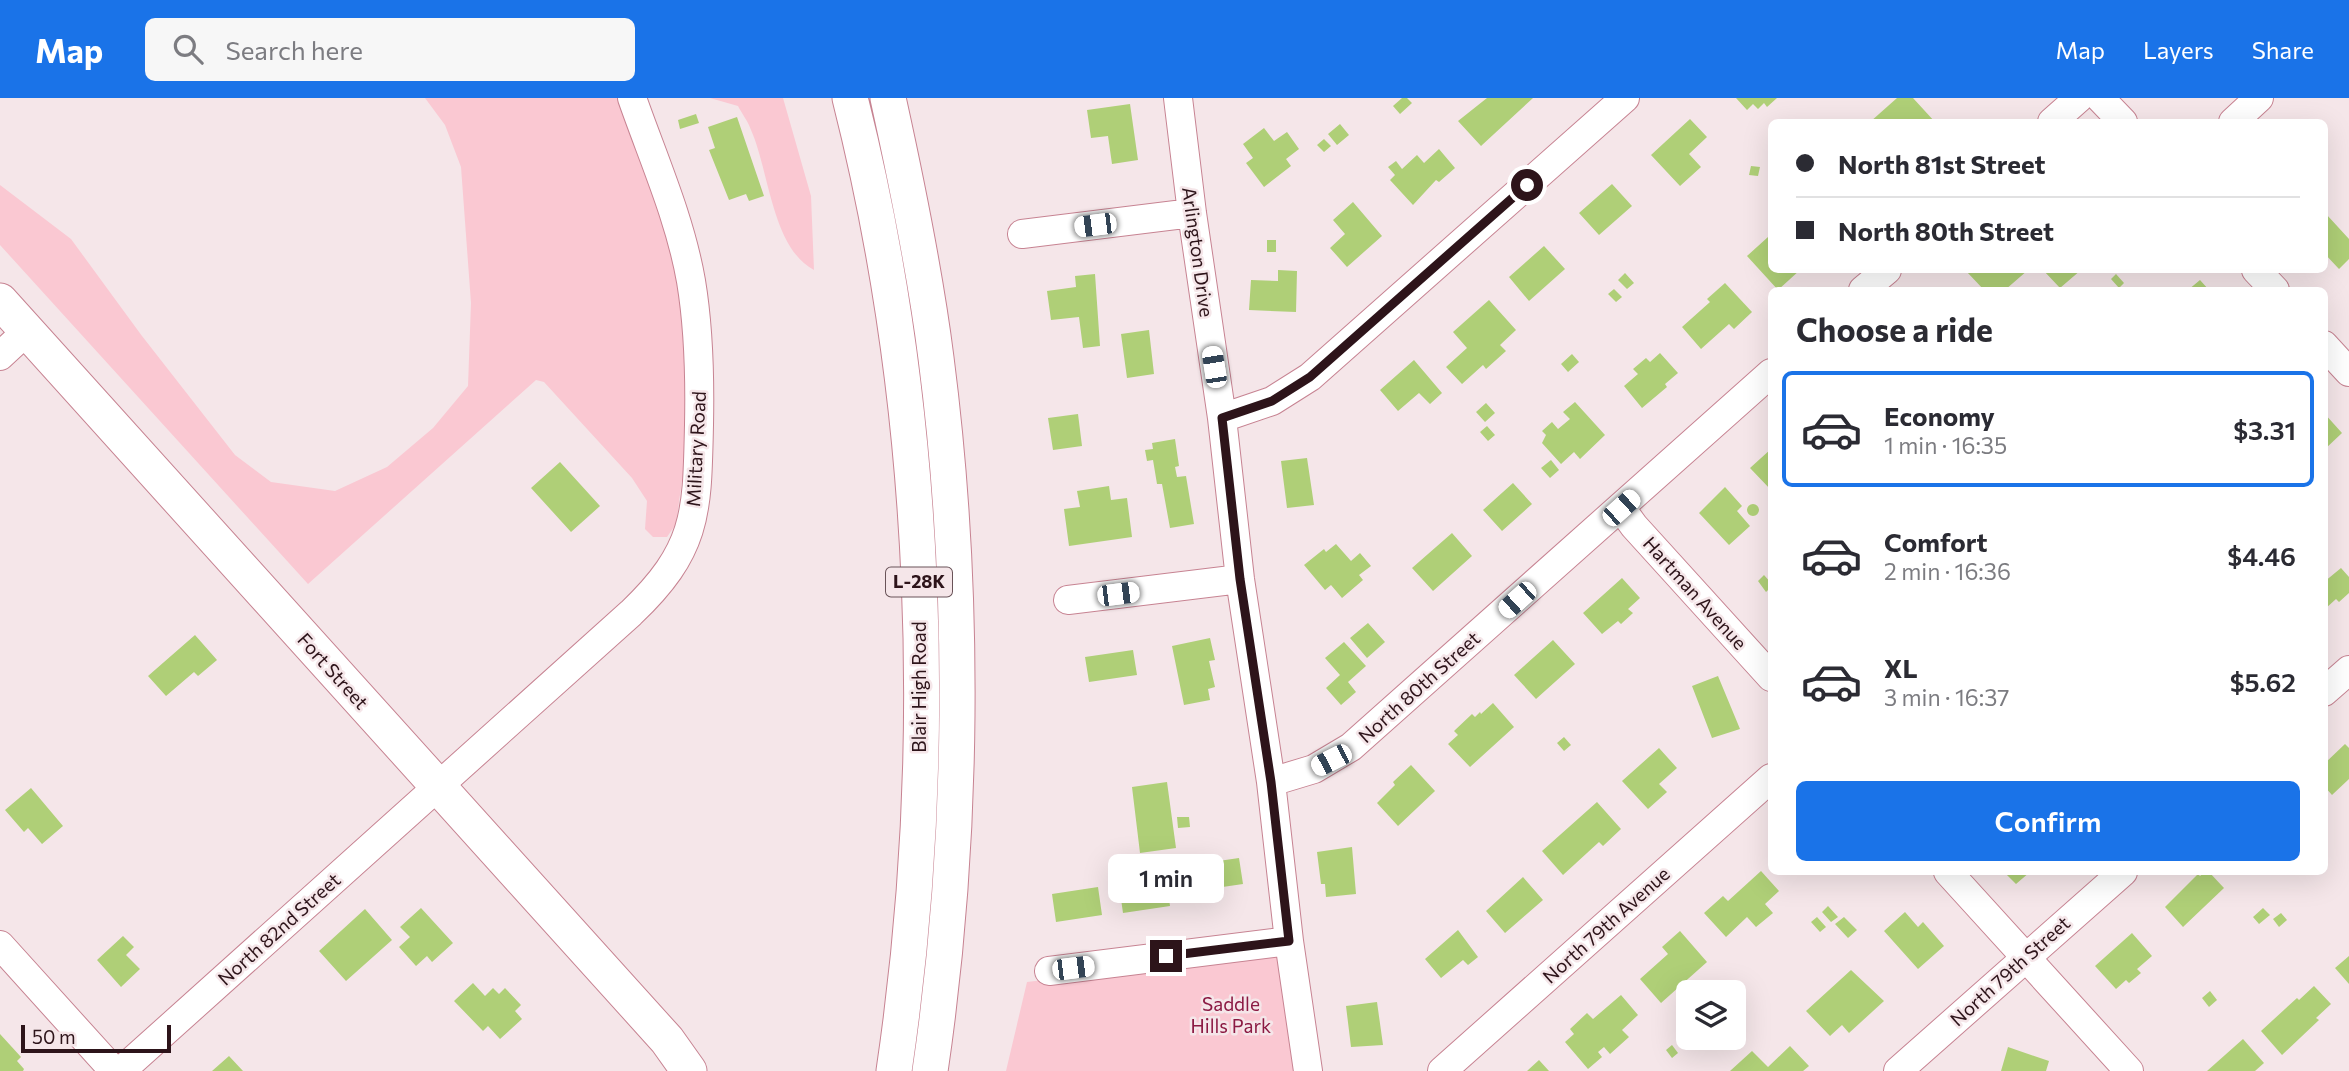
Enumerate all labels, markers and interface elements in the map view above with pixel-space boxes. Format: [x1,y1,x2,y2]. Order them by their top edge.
search box [145,18,635,81]
text: Map [35,29,103,70]
icon: search [169,30,207,68]
text: Search here [225,34,363,65]
text: Map [2056,35,2105,64]
text: Layers [2143,35,2214,64]
text: Share [2252,35,2314,64]
text: North 81st Street [1838,148,2045,179]
route start [1511,169,1543,201]
street label: Arlington Drive [1178,185,1219,318]
car [1073,212,1118,238]
text: North 80th Street [1838,215,2054,246]
text: Choose a ride [1796,309,1993,349]
car [1201,345,1228,389]
street label: Military Road [681,390,710,507]
icon: car [1800,398,1863,461]
text: Economy [1884,400,1995,431]
text: $3.31 [2233,414,2296,445]
text: 1 min · 16:35 [1884,431,2007,459]
car [1599,486,1644,530]
icon: car [1800,524,1863,587]
text: Comfort [1884,526,1987,557]
street label: Hartman Avenue [1639,531,1752,654]
text: $4.46 [2227,540,2296,571]
text: 2 min · 16:36 [1884,557,2011,585]
road number: L-28K [886,568,952,596]
car [1495,578,1540,622]
car [1096,581,1141,607]
street label: Blair High Road [907,621,930,753]
street label: North 80th Street [1353,626,1484,747]
street label: Fort Street [293,628,374,714]
icon: car [1800,650,1863,713]
text: XL [1884,652,1918,683]
text: $5.62 [2230,666,2296,697]
text: 3 min · 16:37 [1884,683,2009,711]
car [1308,741,1355,779]
button: Confirm [1796,781,2300,861]
callout: 1 min [1108,854,1224,904]
street label: North 79th Avenue [1537,862,1674,988]
text: 1 min [1139,864,1193,892]
street label: North 82nd Street [213,867,345,990]
street label: North 79th Street [1945,911,2074,1030]
route end [1150,940,1182,972]
car [1051,955,1096,981]
map controls [1676,980,1746,1050]
button: layers [1676,980,1746,1050]
park label: Saddle Hills Park [1191,992,1271,1037]
scale bar [21,1022,172,1054]
text: 50 m [32,1025,76,1048]

